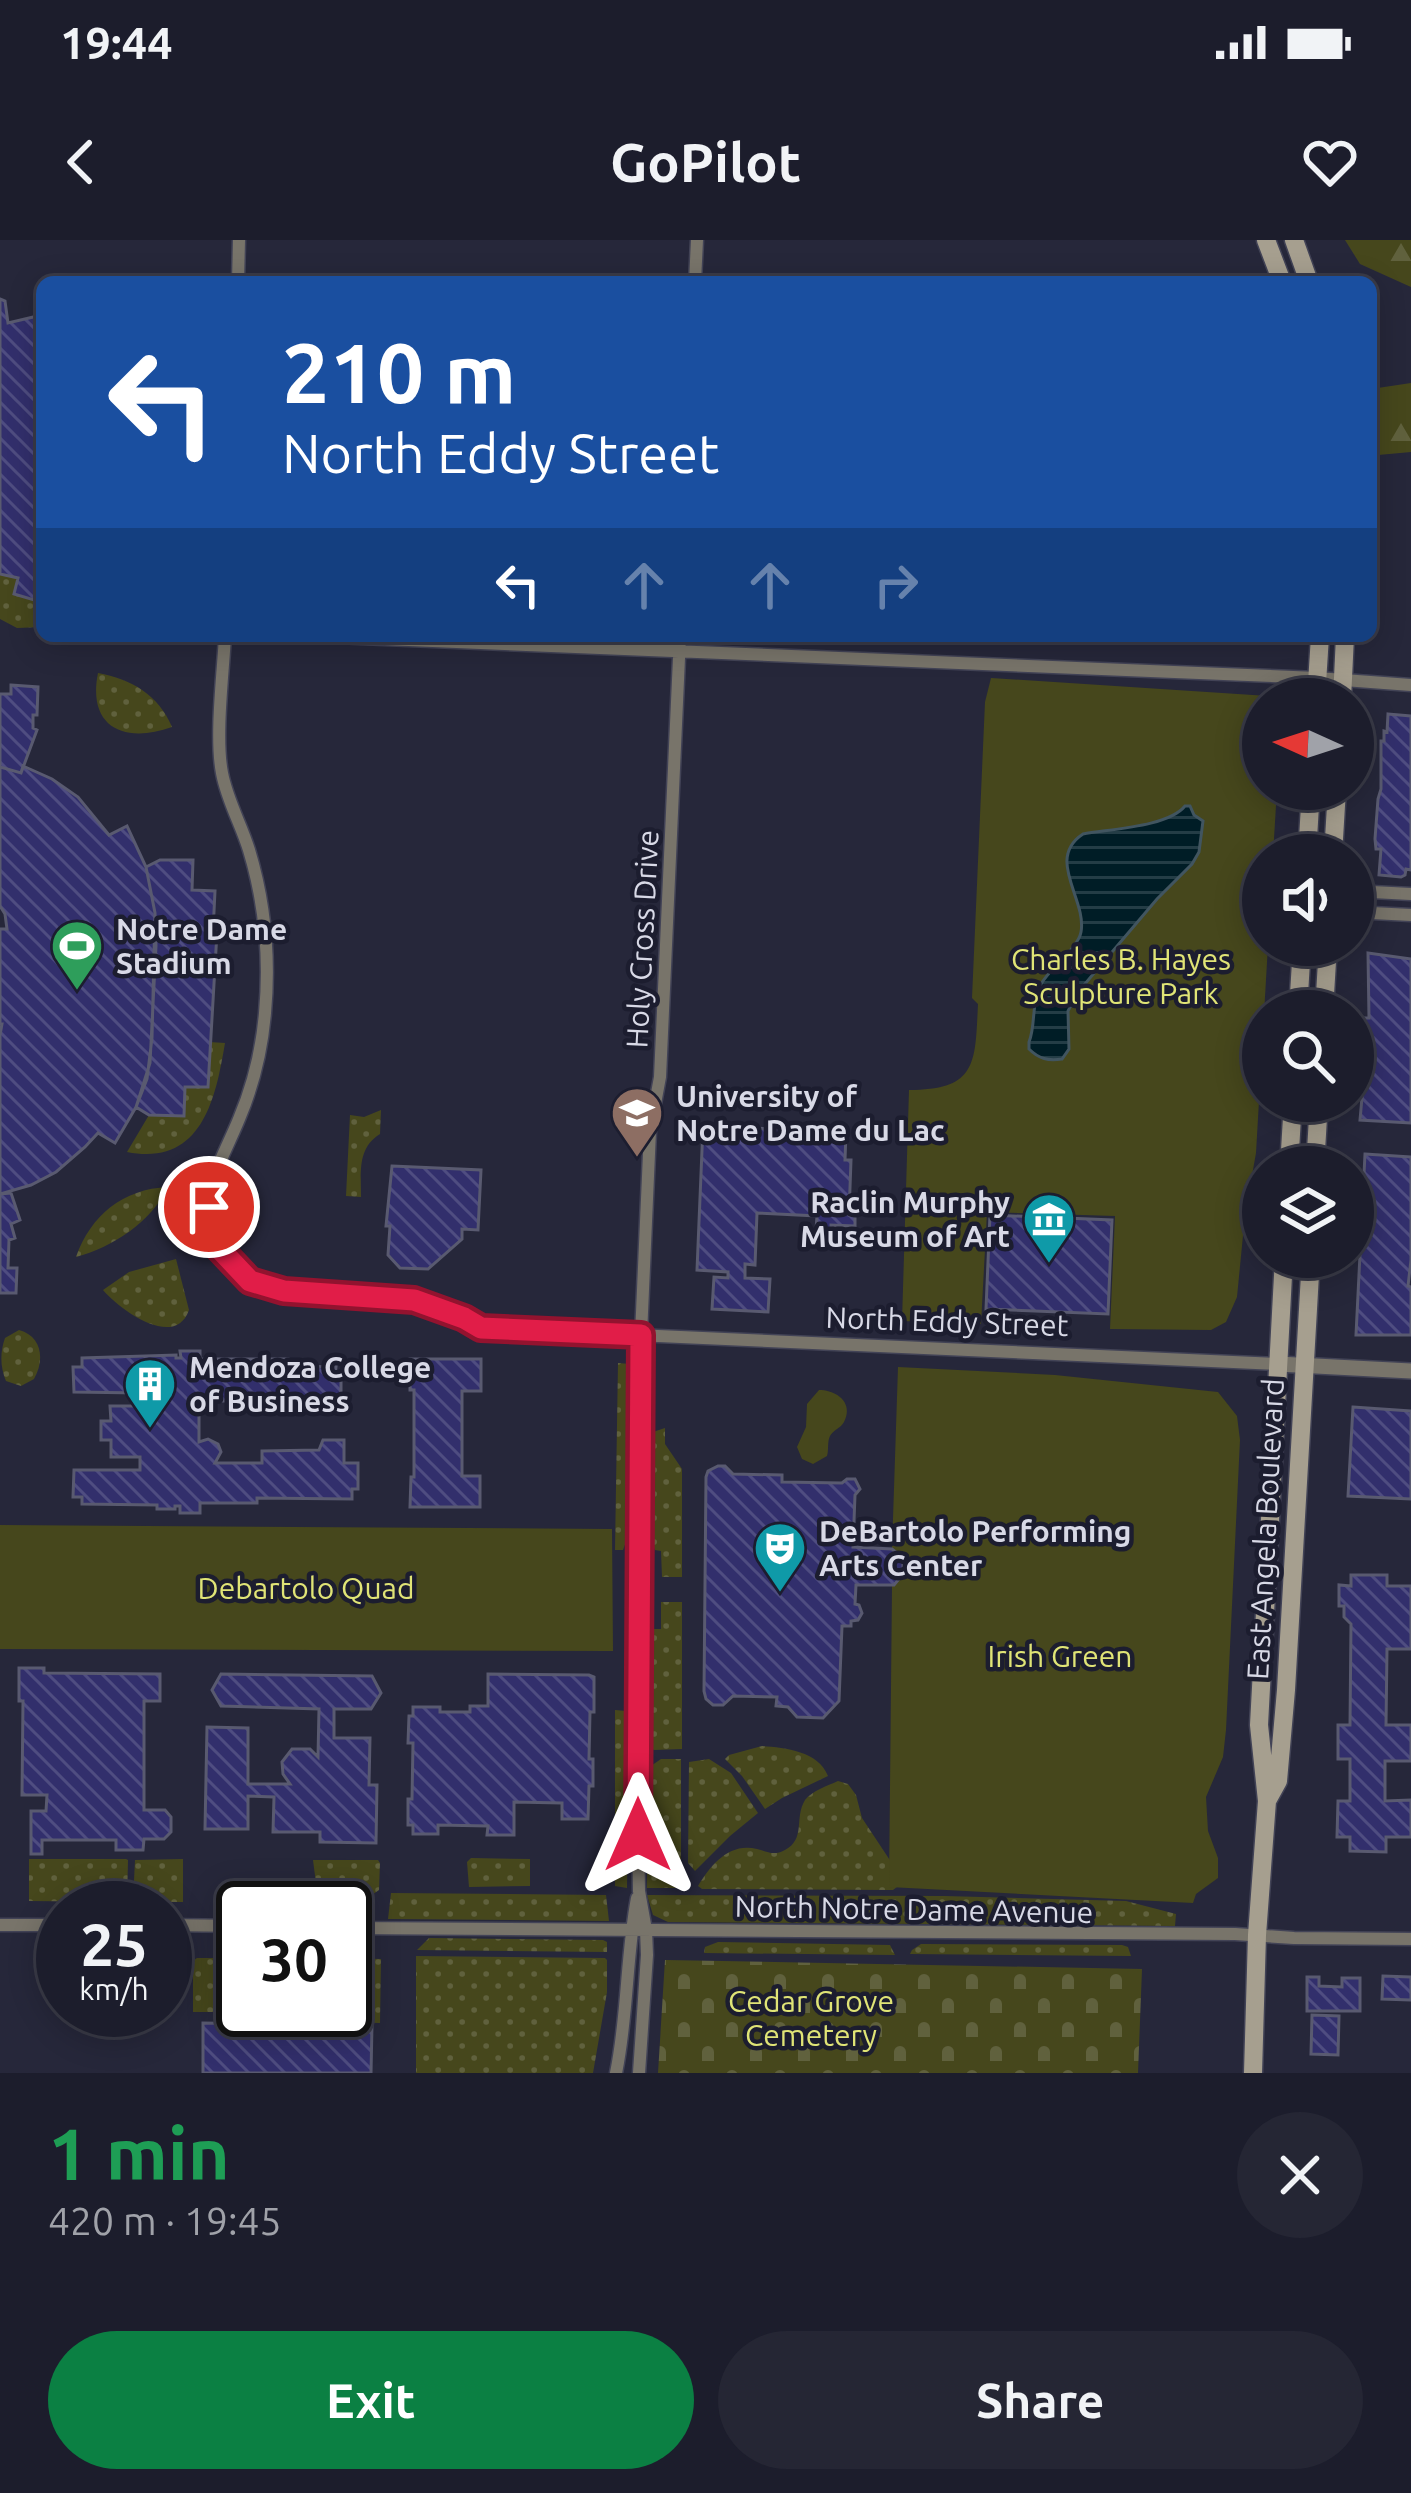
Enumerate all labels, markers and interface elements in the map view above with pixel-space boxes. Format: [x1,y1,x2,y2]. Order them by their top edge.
text: 19:44 [60,17,173,68]
icon: back [48,129,114,195]
icon: heart [1297,129,1363,195]
text: GoPilot [610,132,801,192]
icon: left [84,324,240,480]
text: 210 m [282,325,516,419]
text: North Eddy Street [282,423,719,483]
icon: left [485,552,551,618]
icon: ahead [611,552,677,618]
icon: ahead [737,552,803,618]
icon: right [863,552,929,618]
north arrow [1242,678,1374,810]
map controls [1242,678,1374,1278]
street label: Holy Cross Drive [619,829,665,1049]
button: sound [1242,834,1374,966]
place label: Notre Dame Stadium [116,912,287,980]
sports icon: Notre Dame Stadium [49,918,105,992]
park label: Charles B. Hayes Sculpture Park [1011,942,1231,1010]
button: search [1242,990,1374,1122]
place label: University of Notre Dame du Lac [676,1079,945,1147]
school or university icon: University of Notre Dame du Lac [609,1085,665,1159]
button: layers [1242,1146,1374,1278]
pin [158,1156,260,1258]
icon: arrive [176,1174,242,1240]
place label: Raclin Murphy Museum of Art [800,1185,1010,1253]
museum icon: Raclin Murphy Museum of Art [1021,1191,1077,1265]
street label: North Eddy Street [825,1300,1069,1342]
place label: Mendoza College of Business [189,1350,431,1418]
building icon: Mendoza College of Business [122,1356,178,1430]
street label: East Angela Boulevard [1240,1378,1290,1680]
place label: DeBartolo Performing Arts Center [819,1514,1132,1582]
theatre icon: DeBartolo Performing Arts Center [752,1520,808,1594]
park label: Debartolo Quad [197,1571,415,1605]
park label: Irish Green [988,1639,1132,1673]
position arrow [575,1772,701,1898]
speed limit sign: 30 [216,1881,372,2037]
street label: North Notre Dame Avenue [734,1889,1094,1929]
text: 25 [80,1910,148,1977]
text: km/h [79,1972,149,2006]
park label: Cedar Grove Cemetery [728,1984,894,2052]
button: close [1237,2112,1363,2238]
text: 1 min [48,2113,230,2194]
text: 420 m · 19:45 [48,2199,282,2242]
button: Exit [48,2331,694,2469]
button: Share [718,2331,1363,2469]

